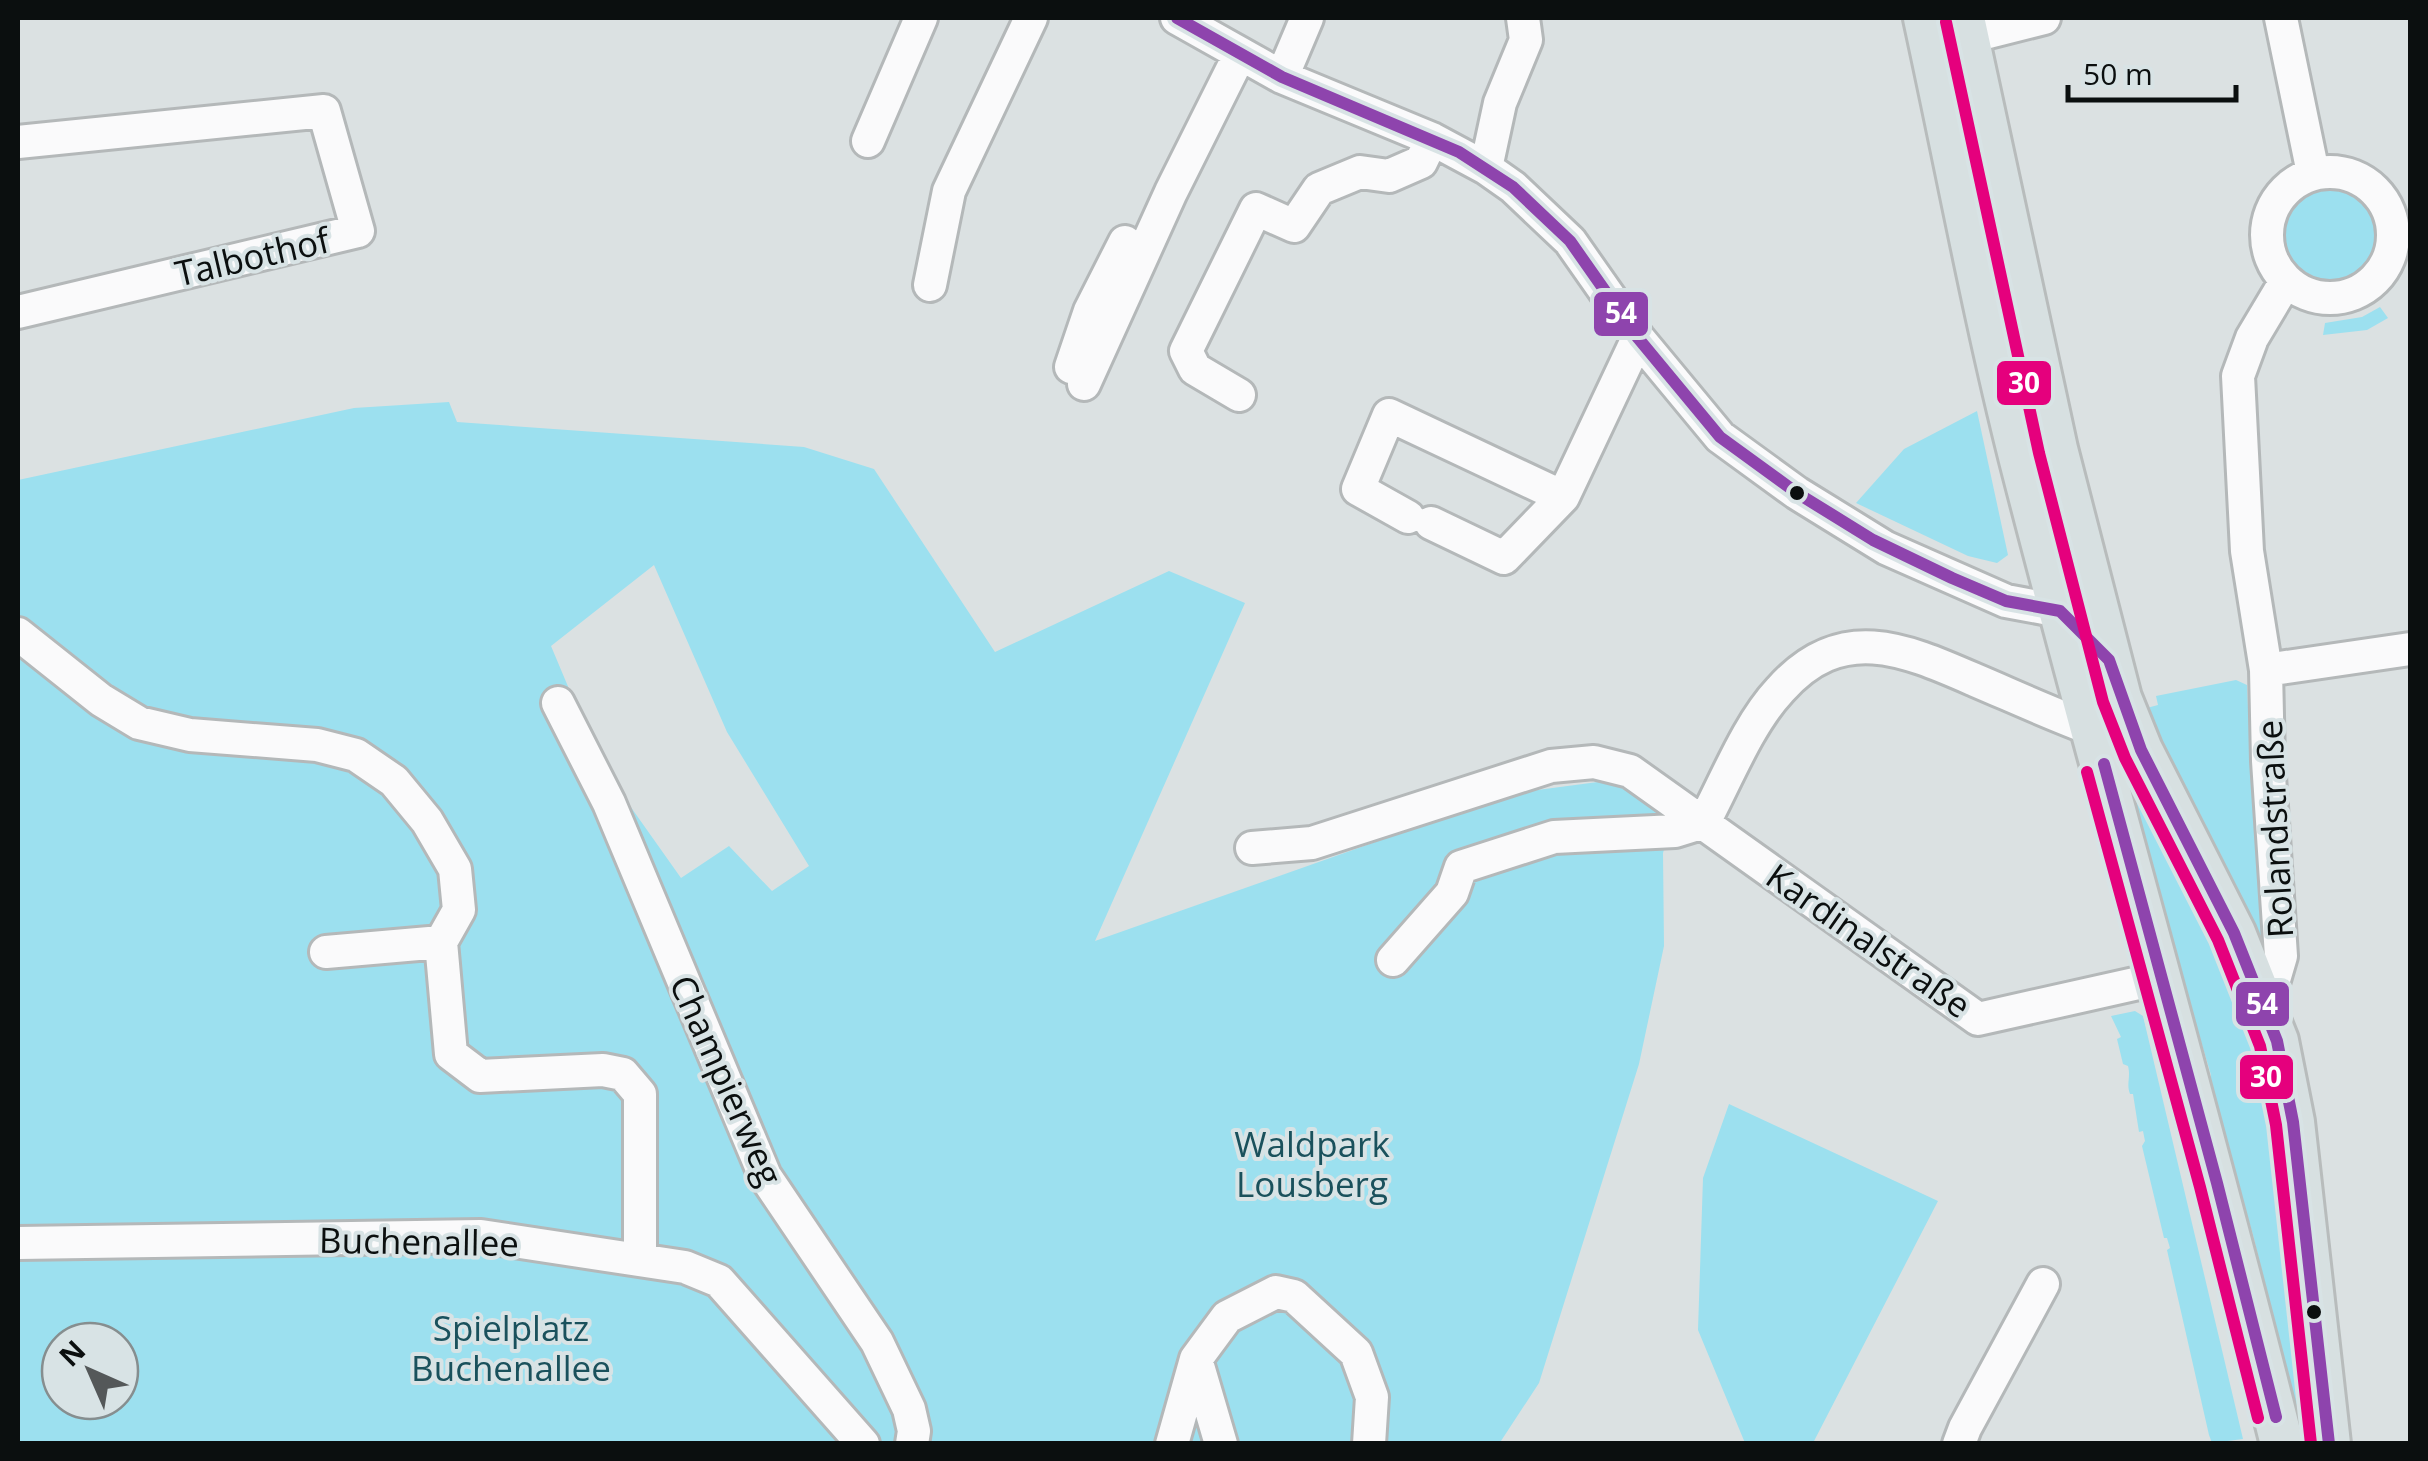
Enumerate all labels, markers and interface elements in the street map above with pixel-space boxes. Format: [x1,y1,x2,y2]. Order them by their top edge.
scale bar [2068,40,2236,102]
text: 50 m [2083,53,2153,94]
street label: Talbothof [170,215,336,297]
line badge: 54 [1592,290,1650,338]
text: 54 [1605,293,1637,331]
line badge: 30 [1995,359,2053,407]
text: 30 [2008,363,2040,401]
unlabelled marker [1787,483,1807,503]
street label: Rolandstraße [2245,719,2303,939]
street label: Kardinalstraße [1757,852,1981,1028]
street label: Champierweg [660,968,794,1192]
line badge: 54 [2234,980,2291,1028]
text: 54 [2246,984,2278,1022]
line badge: 30 [2238,1053,2295,1101]
text: 30 [2250,1057,2282,1095]
park label: Waldpark Lousberg [1234,1120,1390,1207]
street label: Buchenallee [319,1216,519,1266]
unlabelled marker [2304,1302,2324,1322]
park label: Spielplatz Buchenallee [411,1304,611,1391]
north arrow [40,1321,140,1421]
text: N [50,1331,93,1374]

